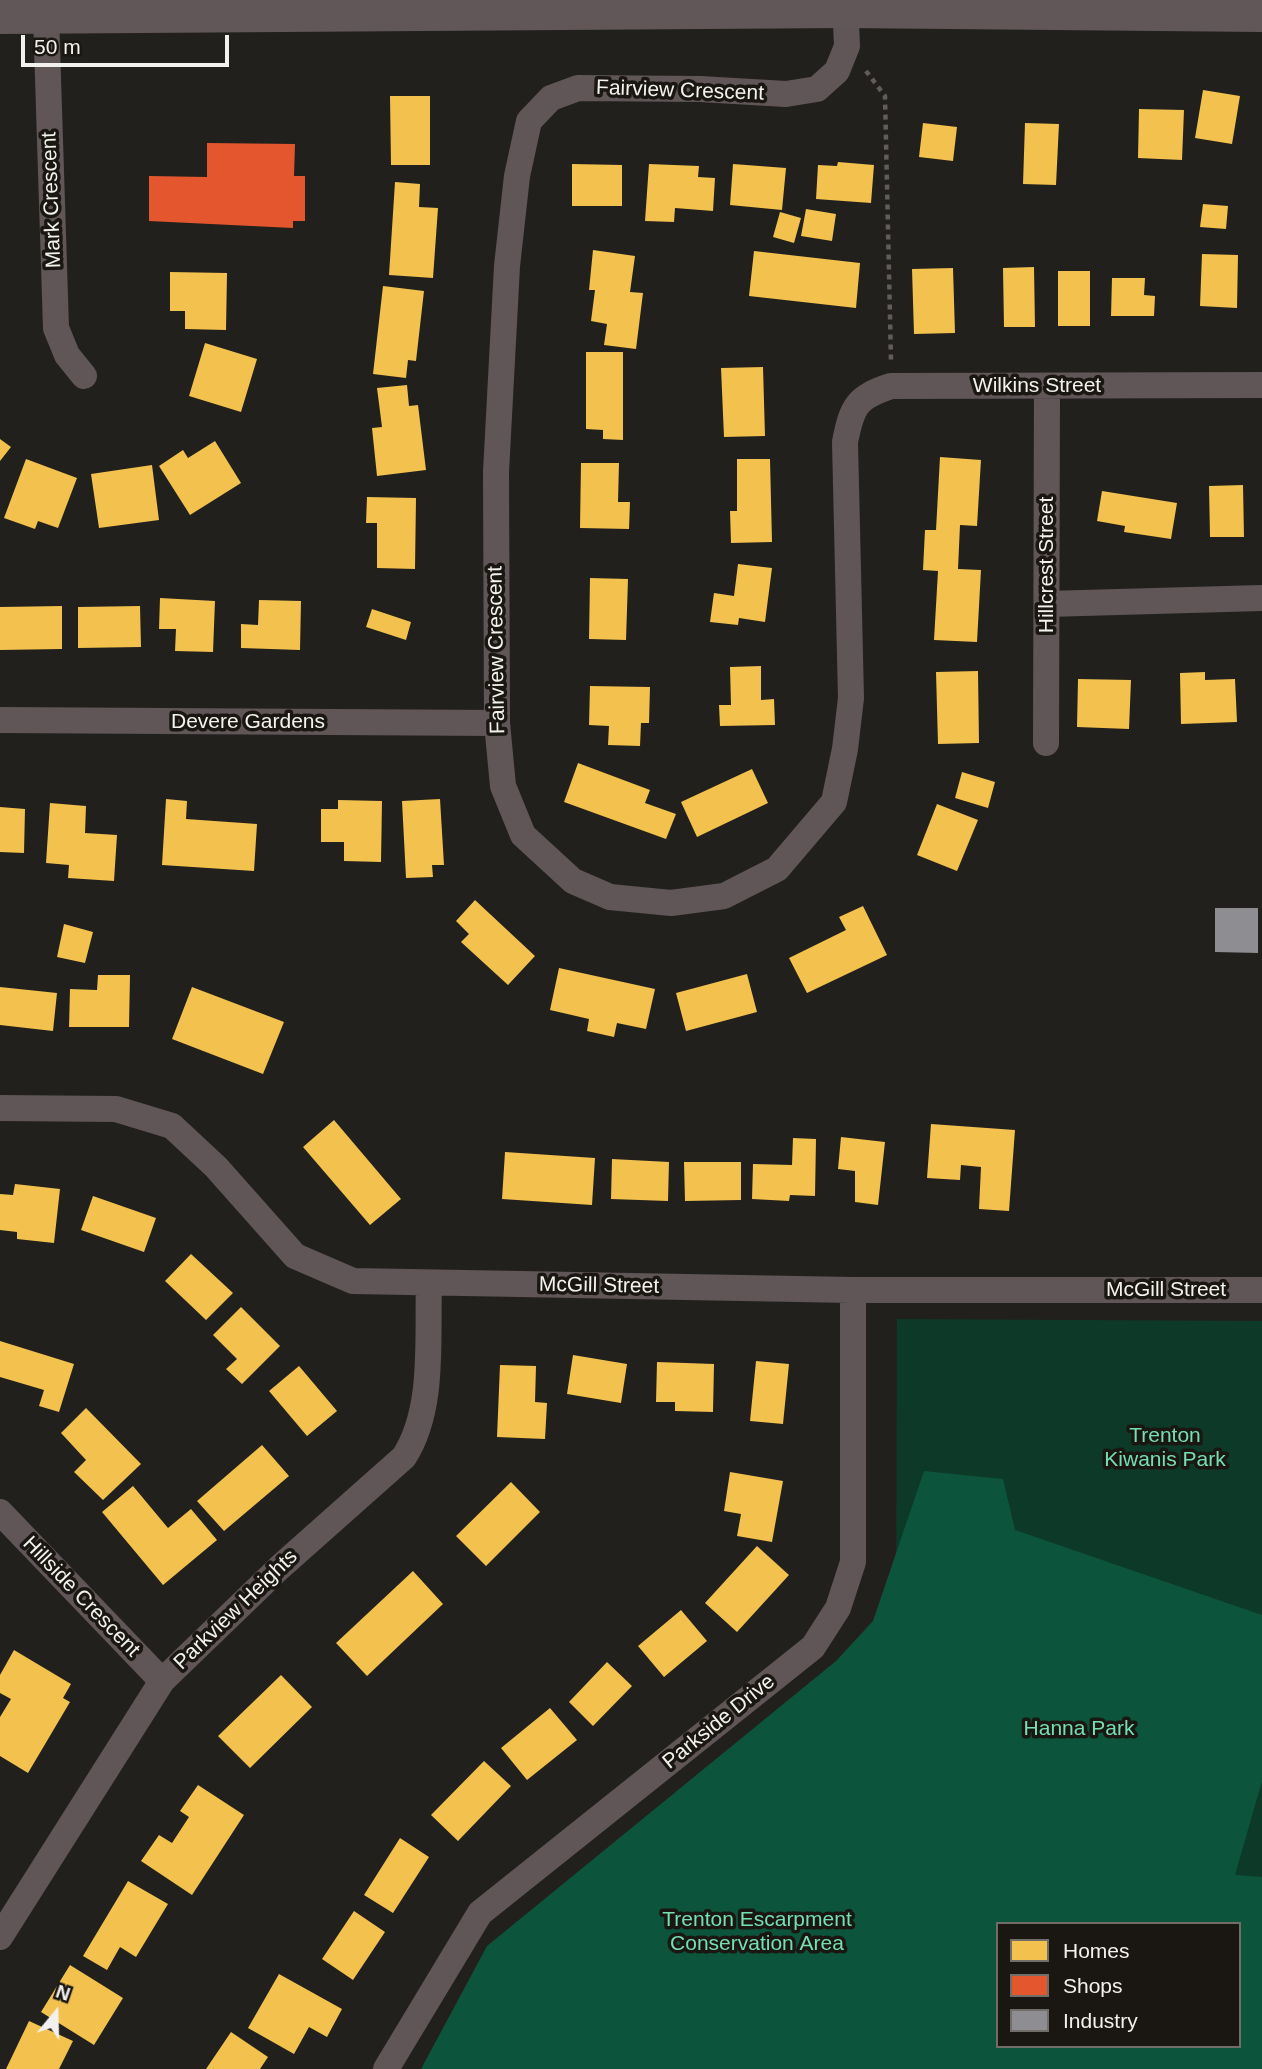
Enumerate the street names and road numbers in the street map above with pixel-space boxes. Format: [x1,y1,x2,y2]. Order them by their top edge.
street label: Fairview Crescent [596,75,764,107]
street label: Mark Crescent [37,131,67,269]
street label: Wilkins Street [973,373,1101,399]
street label: Hillcrest Street [1034,497,1060,633]
street label: Fairview Crescent [483,566,511,734]
street label: Devere Gardens [171,709,325,735]
street label: McGill Street [539,1272,659,1300]
street label: McGill Street [1106,1277,1226,1303]
street label: Hillside Crescent [17,1532,145,1662]
street label: Parkview Heights [169,1545,303,1675]
street label: Parkside Drive [658,1669,780,1775]

